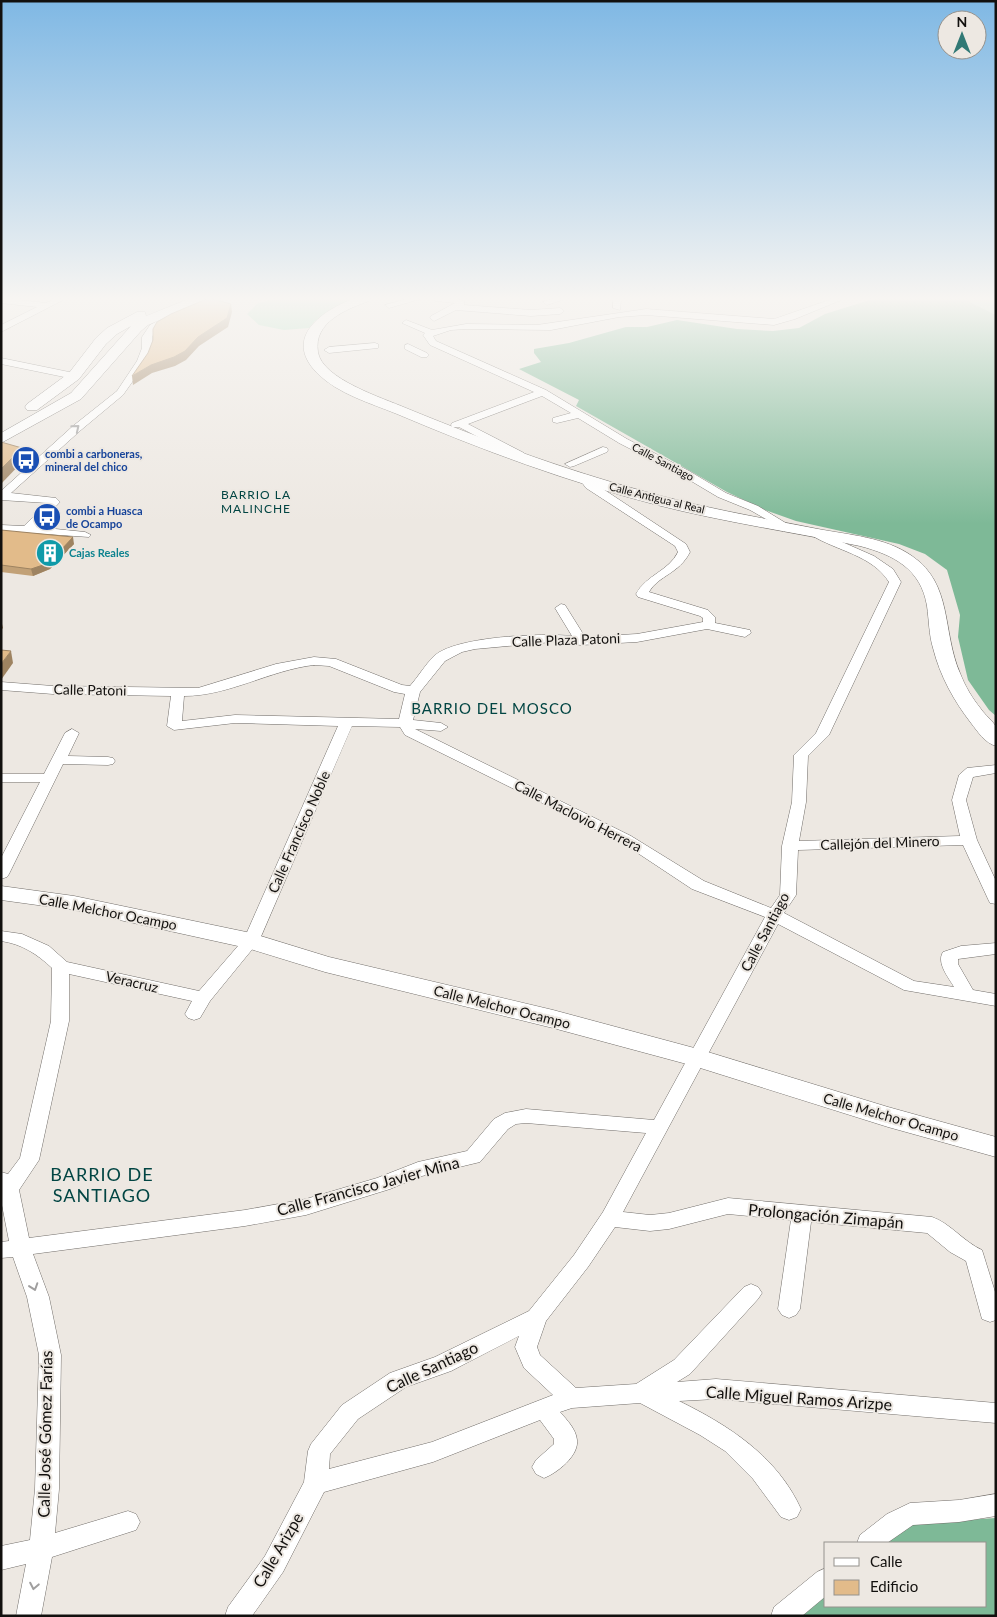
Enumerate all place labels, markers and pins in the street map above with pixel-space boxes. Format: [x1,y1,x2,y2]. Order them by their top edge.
bus stop icon: combi a carboneras, mineral del chico [11,445,41,475]
place label: combi a carboneras, mineral del chico [45,447,143,473]
bus stop icon: combi a Huasca de Ocampo [32,502,62,532]
place label: combi a Huasca de Ocampo [66,504,143,530]
building icon: Cajas Reales [35,538,65,568]
place label: Cajas Reales [69,546,130,559]

